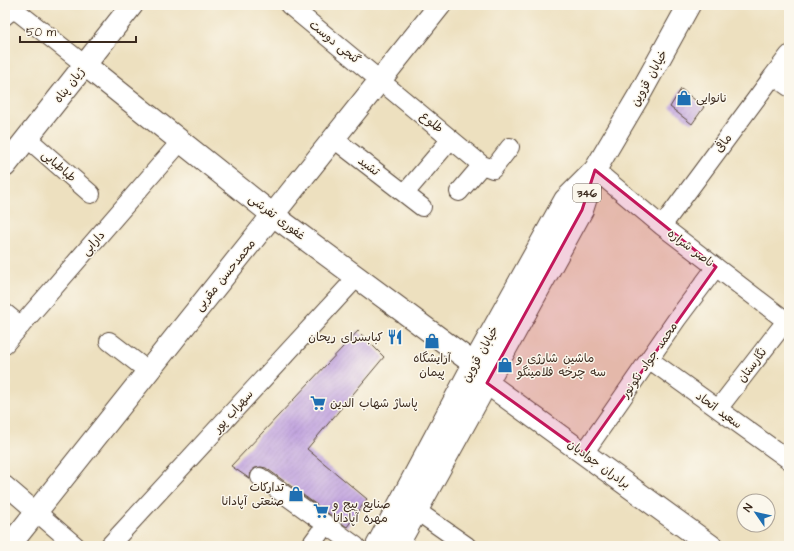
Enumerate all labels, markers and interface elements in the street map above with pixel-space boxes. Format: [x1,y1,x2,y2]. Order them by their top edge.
street label: گنجی دوست [305,16,364,68]
scale bar [20,18,136,44]
text: 50 m [26,24,57,41]
street label: خیابان قزوین [627,47,672,110]
street label: ژیان پناه [50,64,89,107]
shop icon: نانوایی [675,89,693,107]
place label: نانوایی [696,90,727,107]
street label: طلوع [416,108,447,137]
street label: مافی [711,130,736,156]
street label: طباطبایی [38,146,80,186]
street label: تشید [354,153,383,180]
road number: 346 [573,184,601,202]
street label: غفوری تفرشی [245,190,309,244]
street label: ناصر شراره [664,225,718,272]
street label: دارابی [78,227,109,260]
street label: محمدحسن مقربی [191,236,260,315]
street label: محمد جواد نکونور [616,319,682,402]
street label: خیابان قزوین [458,323,503,386]
restaurant icon: کبابسرای ریحان [386,328,404,346]
place label: کبابسرای ریحان [308,329,383,346]
shop icon: آرایشگاه پیمان [423,332,441,350]
street label: نگارستان [734,344,771,386]
place label: آرایشگاه پیمان [413,350,452,381]
place label: ماشین شارژی و سه چرخه فلامینگو [516,350,606,381]
shop icon: ماشین شارژی و سه چرخه فلامینگو [496,356,514,374]
street label: سهراب پور [209,386,257,437]
street label: سعید اتحاد [692,388,745,433]
supermarket icon: پاساژ شهاب الدین [309,394,327,412]
place label: پاساژ شهاب الدین [330,395,418,412]
street label: برادران جوادیان [564,436,634,493]
place label: تدارکات صنعتی آپادانا [221,479,284,510]
shop icon: تدارکات صنعتی آپادانا [287,485,305,503]
north arrow [736,493,776,533]
place label: صنایع پیچ و مهره آپادانا [332,496,390,527]
text: N [740,501,756,515]
supermarket icon: صنایع پیچ و مهره آپادانا [312,502,330,520]

